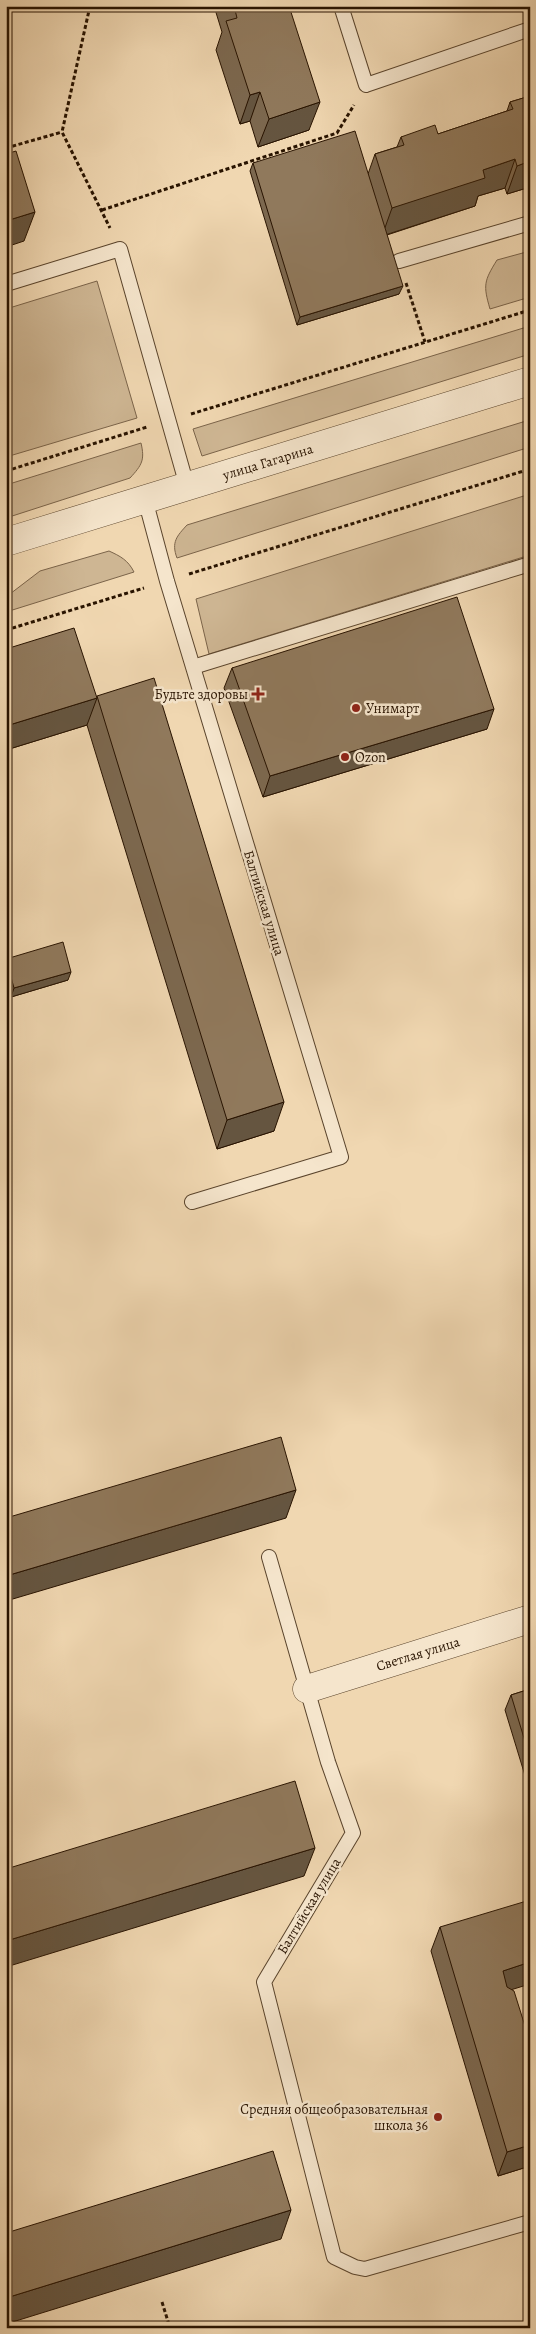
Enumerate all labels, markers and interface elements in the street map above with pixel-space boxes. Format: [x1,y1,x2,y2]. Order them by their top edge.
street label: улица Гагарина [220,439,316,485]
place label: Будьте здоровы [155,685,248,704]
marker: Будьте здоровы [252,688,264,700]
place label: Унимарт [366,699,419,718]
marker: Унимарт [350,702,362,714]
place label: Ozon [355,748,386,767]
marker: Ozon [339,751,351,763]
street label: Балтийская улица [239,848,289,958]
street label: Светлая улица [374,1632,463,1676]
street label: Балтийская улица [273,1854,346,1958]
place label: Средняя общеобразовательная школа 36 [240,2100,428,2135]
marker: Средняя общеобразовательная школа 36 [432,2111,444,2123]

